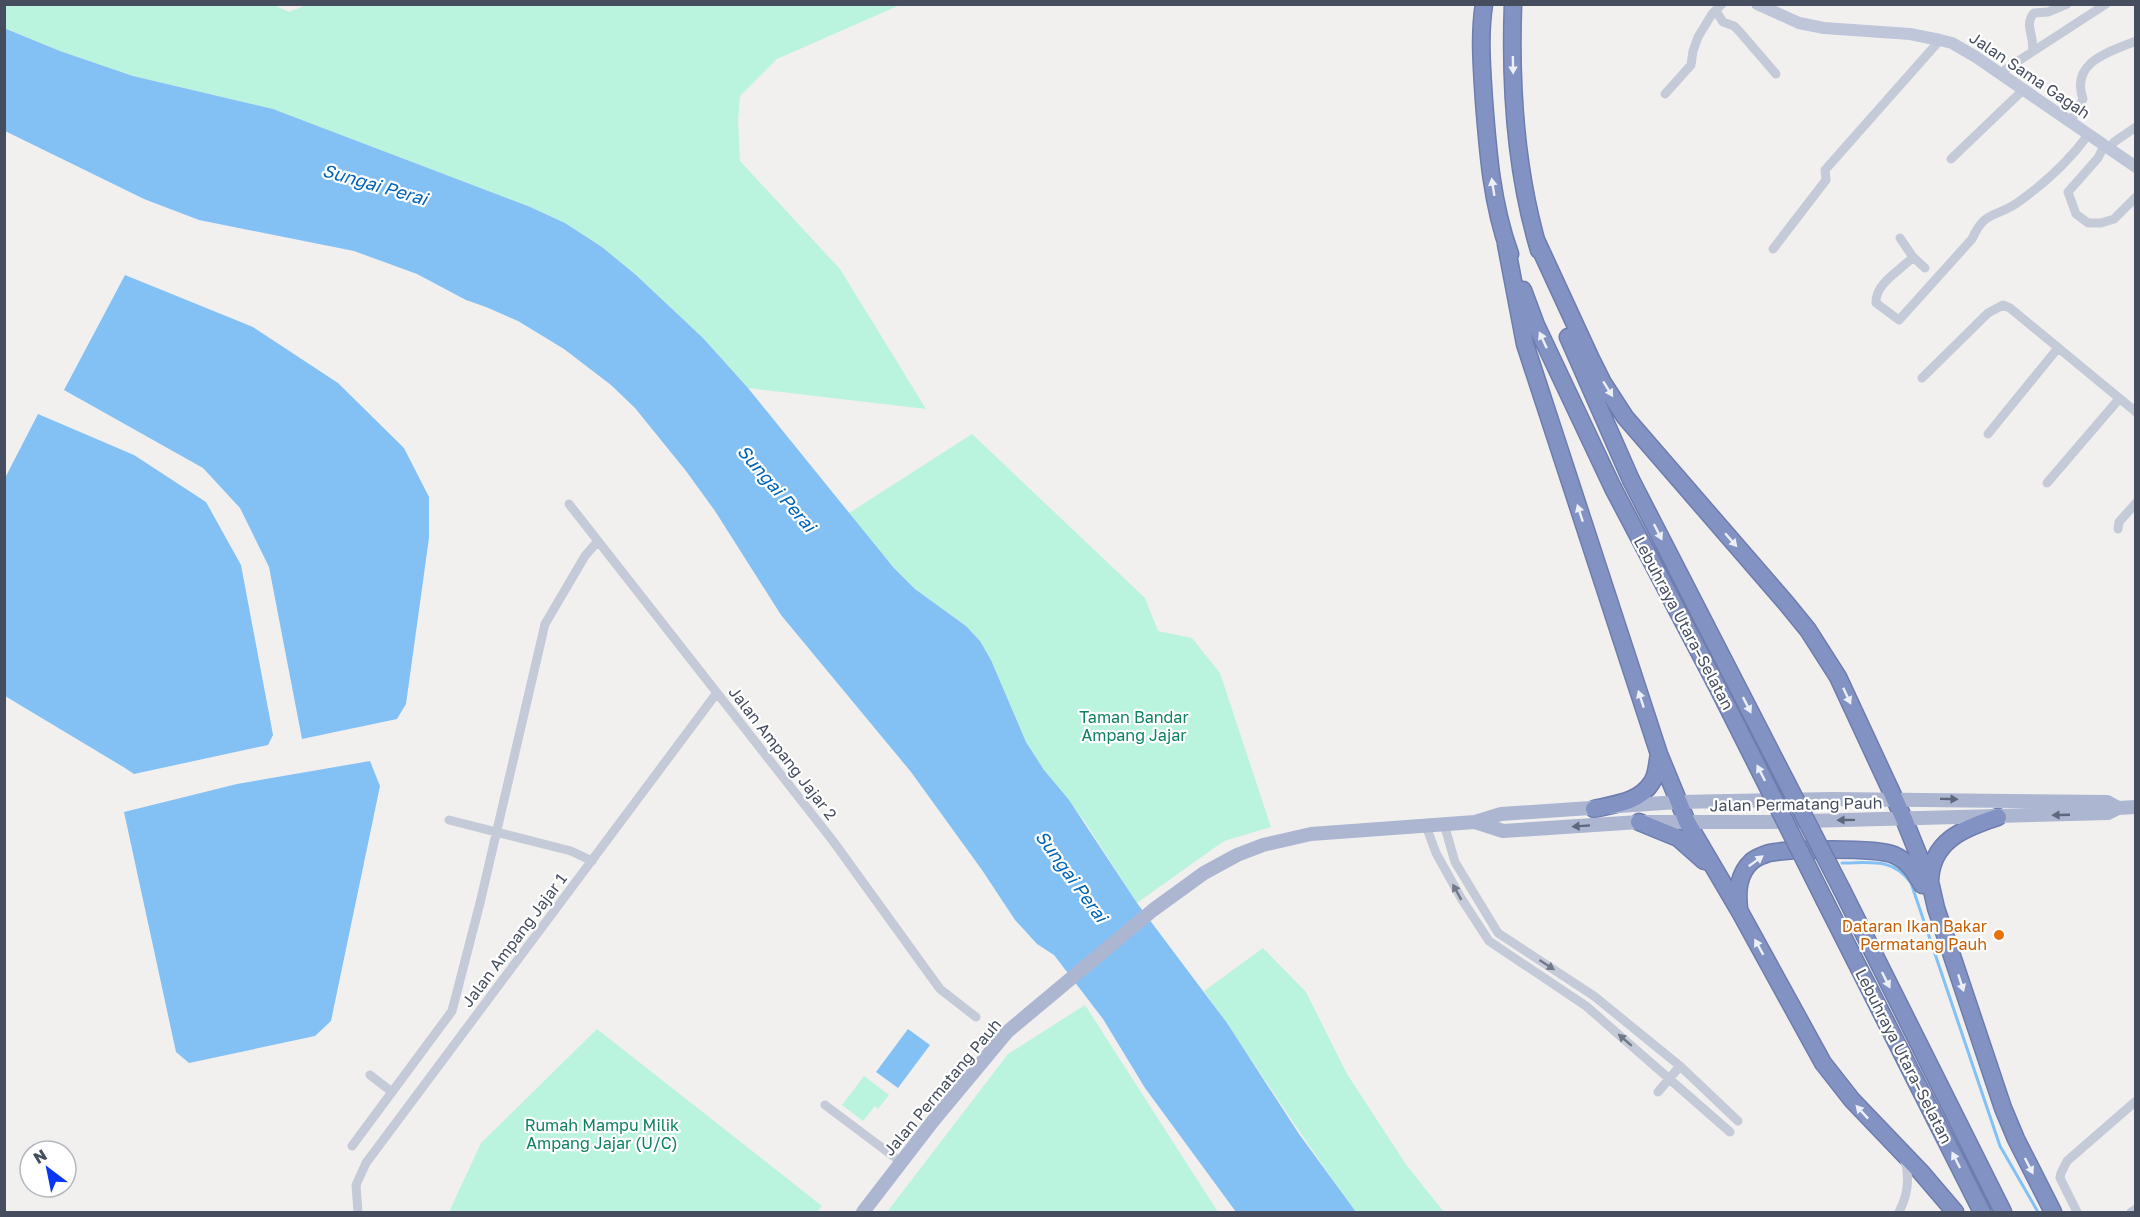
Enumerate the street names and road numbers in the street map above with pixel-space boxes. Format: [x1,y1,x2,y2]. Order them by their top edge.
street label: Jalan Sama Gagah [1966,27,2094,123]
street label: Lebuhraya Utara–Selatan [1630,533,1738,713]
street label: Jalan Ampang Jajar 2 [725,682,841,824]
street label: Jalan Permatang Pauh [1709,792,1883,816]
street label: Jalan Ampang Jajar 1 [457,869,571,1011]
street label: Lebuhraya Utara–Selatan [1851,965,1957,1147]
street label: Jalan Permatang Pauh [879,1014,1005,1160]

